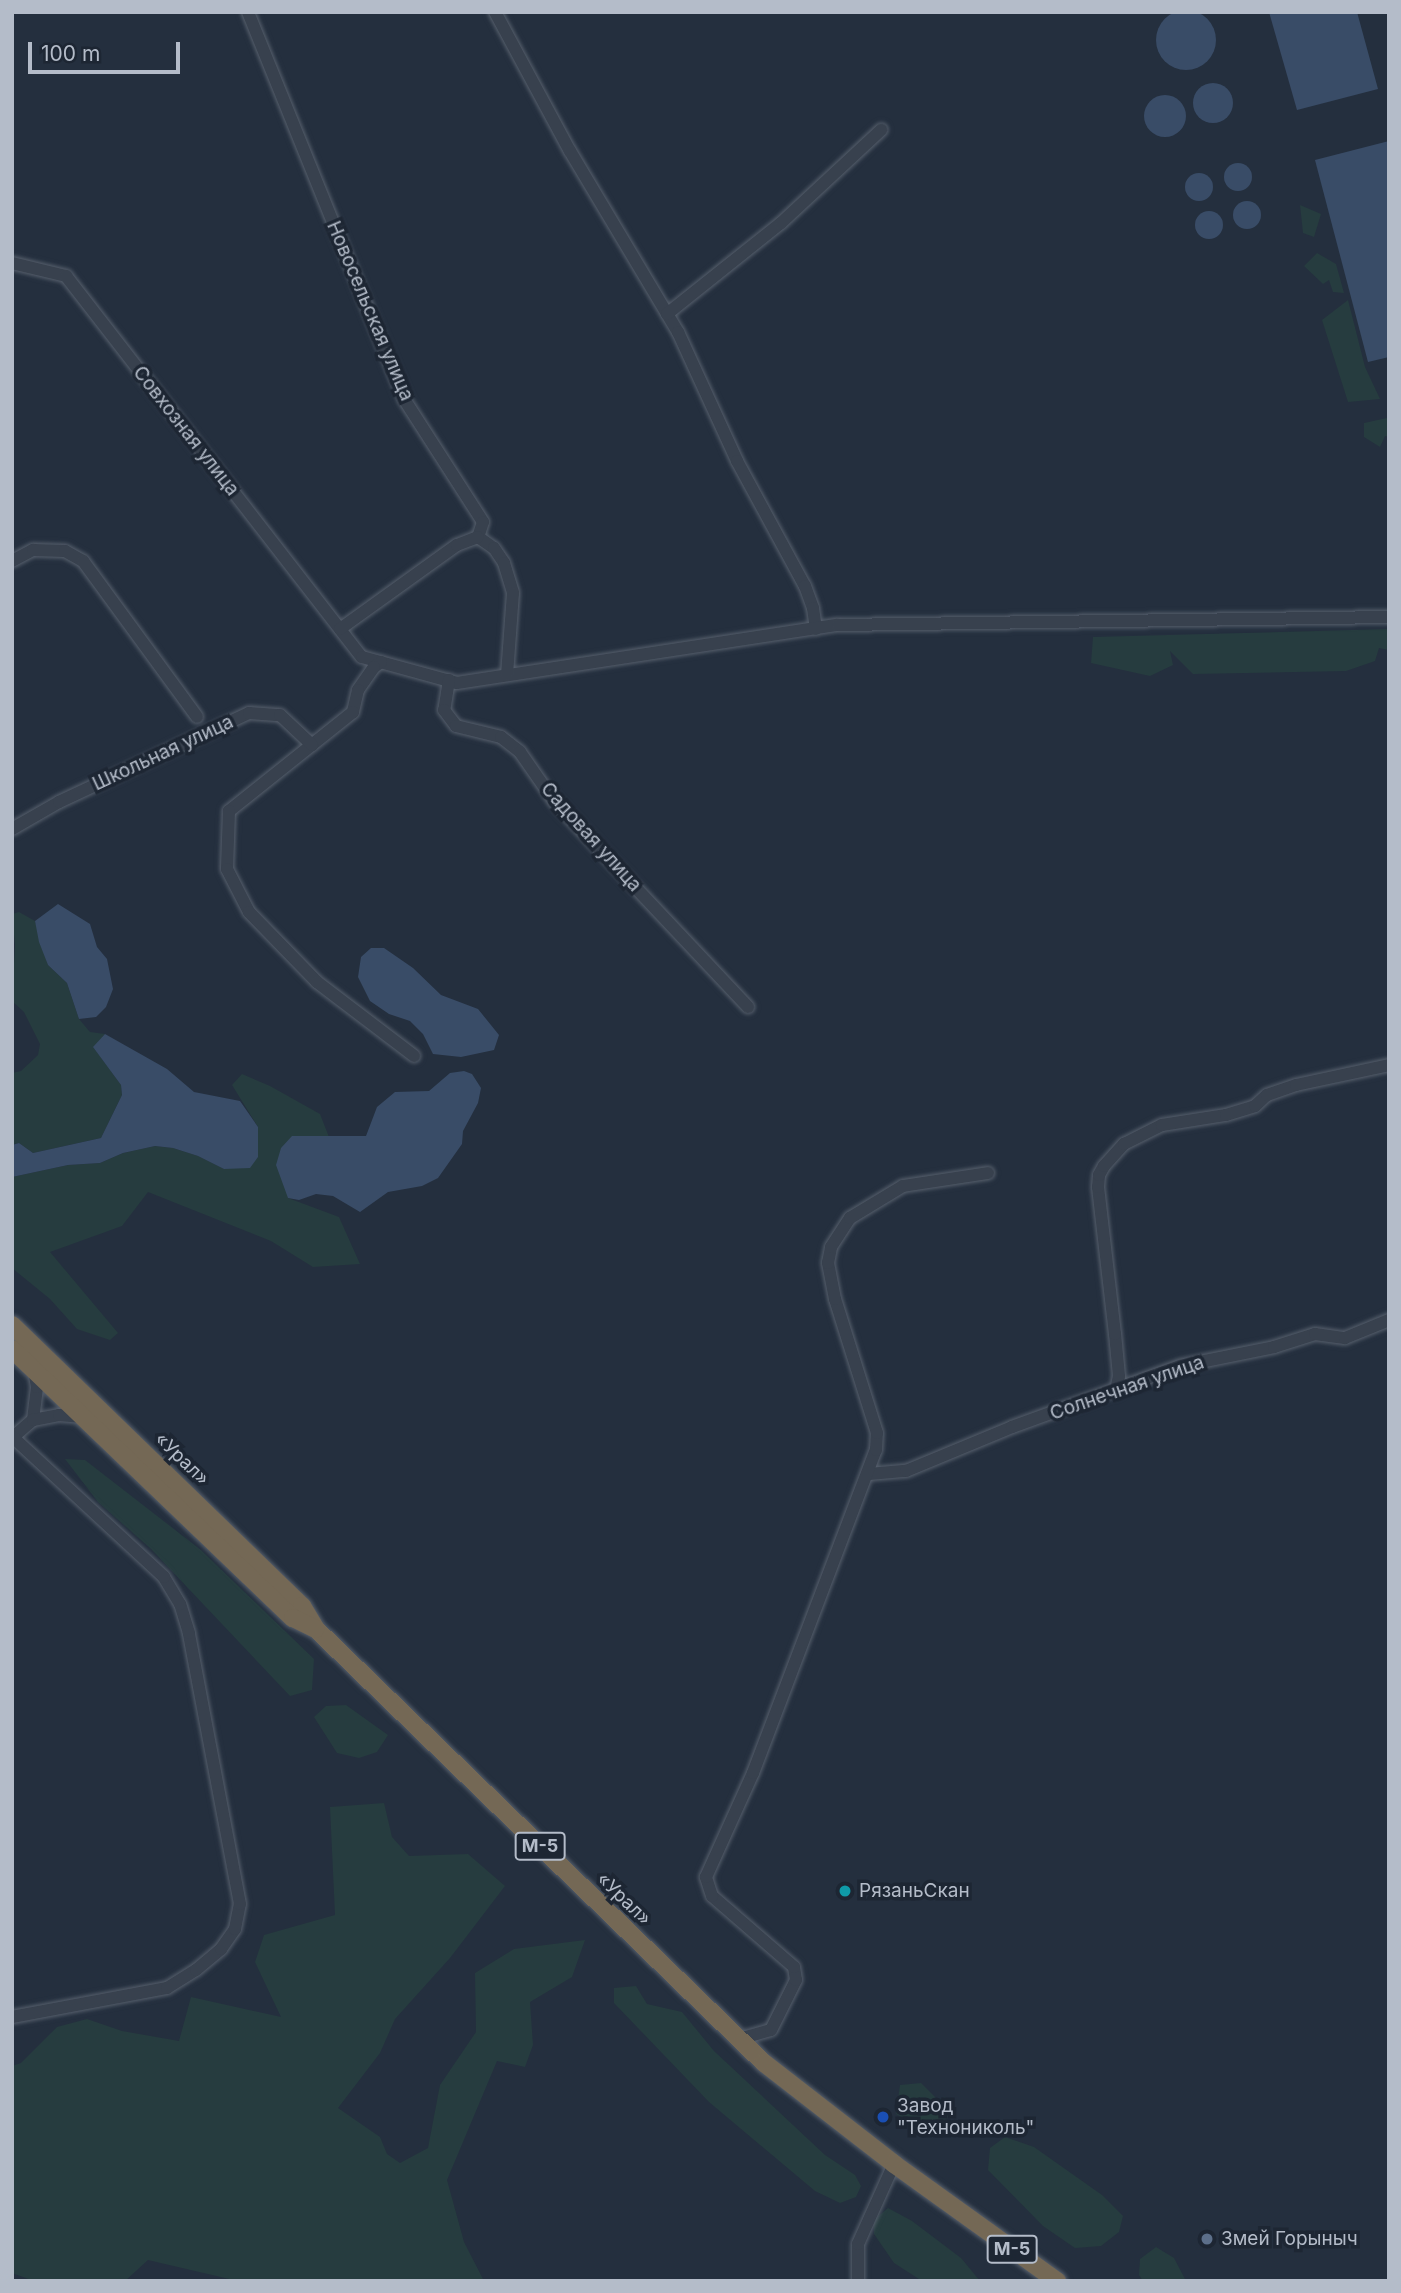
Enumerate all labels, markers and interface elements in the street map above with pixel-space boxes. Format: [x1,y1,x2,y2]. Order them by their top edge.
scale bar [32,28,184,72]
text: 100 m [41,41,100,66]
street label: Новосельская улица [322,218,418,404]
street label: Совхозная улица [128,362,244,500]
street label: Школьная улица [89,710,237,796]
street label: Садовая улица [536,778,646,896]
street label: Солнечная улица [1047,1351,1207,1425]
street label: «Урал» [150,1428,214,1490]
road number: М-5 [514,1832,566,1860]
street label: «Урал» [592,1868,656,1930]
place label: РязаньСкан [859,1880,970,1902]
marker: РязаньСкан [837,1883,853,1899]
place label: Завод "Технониколь" [897,2095,1034,2139]
marker: Завод "Технониколь" [875,2109,891,2125]
place label: Змей Горыныч [1221,2228,1358,2250]
marker: Змей Горыныч [1199,2231,1215,2247]
road number: М-5 [986,2234,1038,2264]

